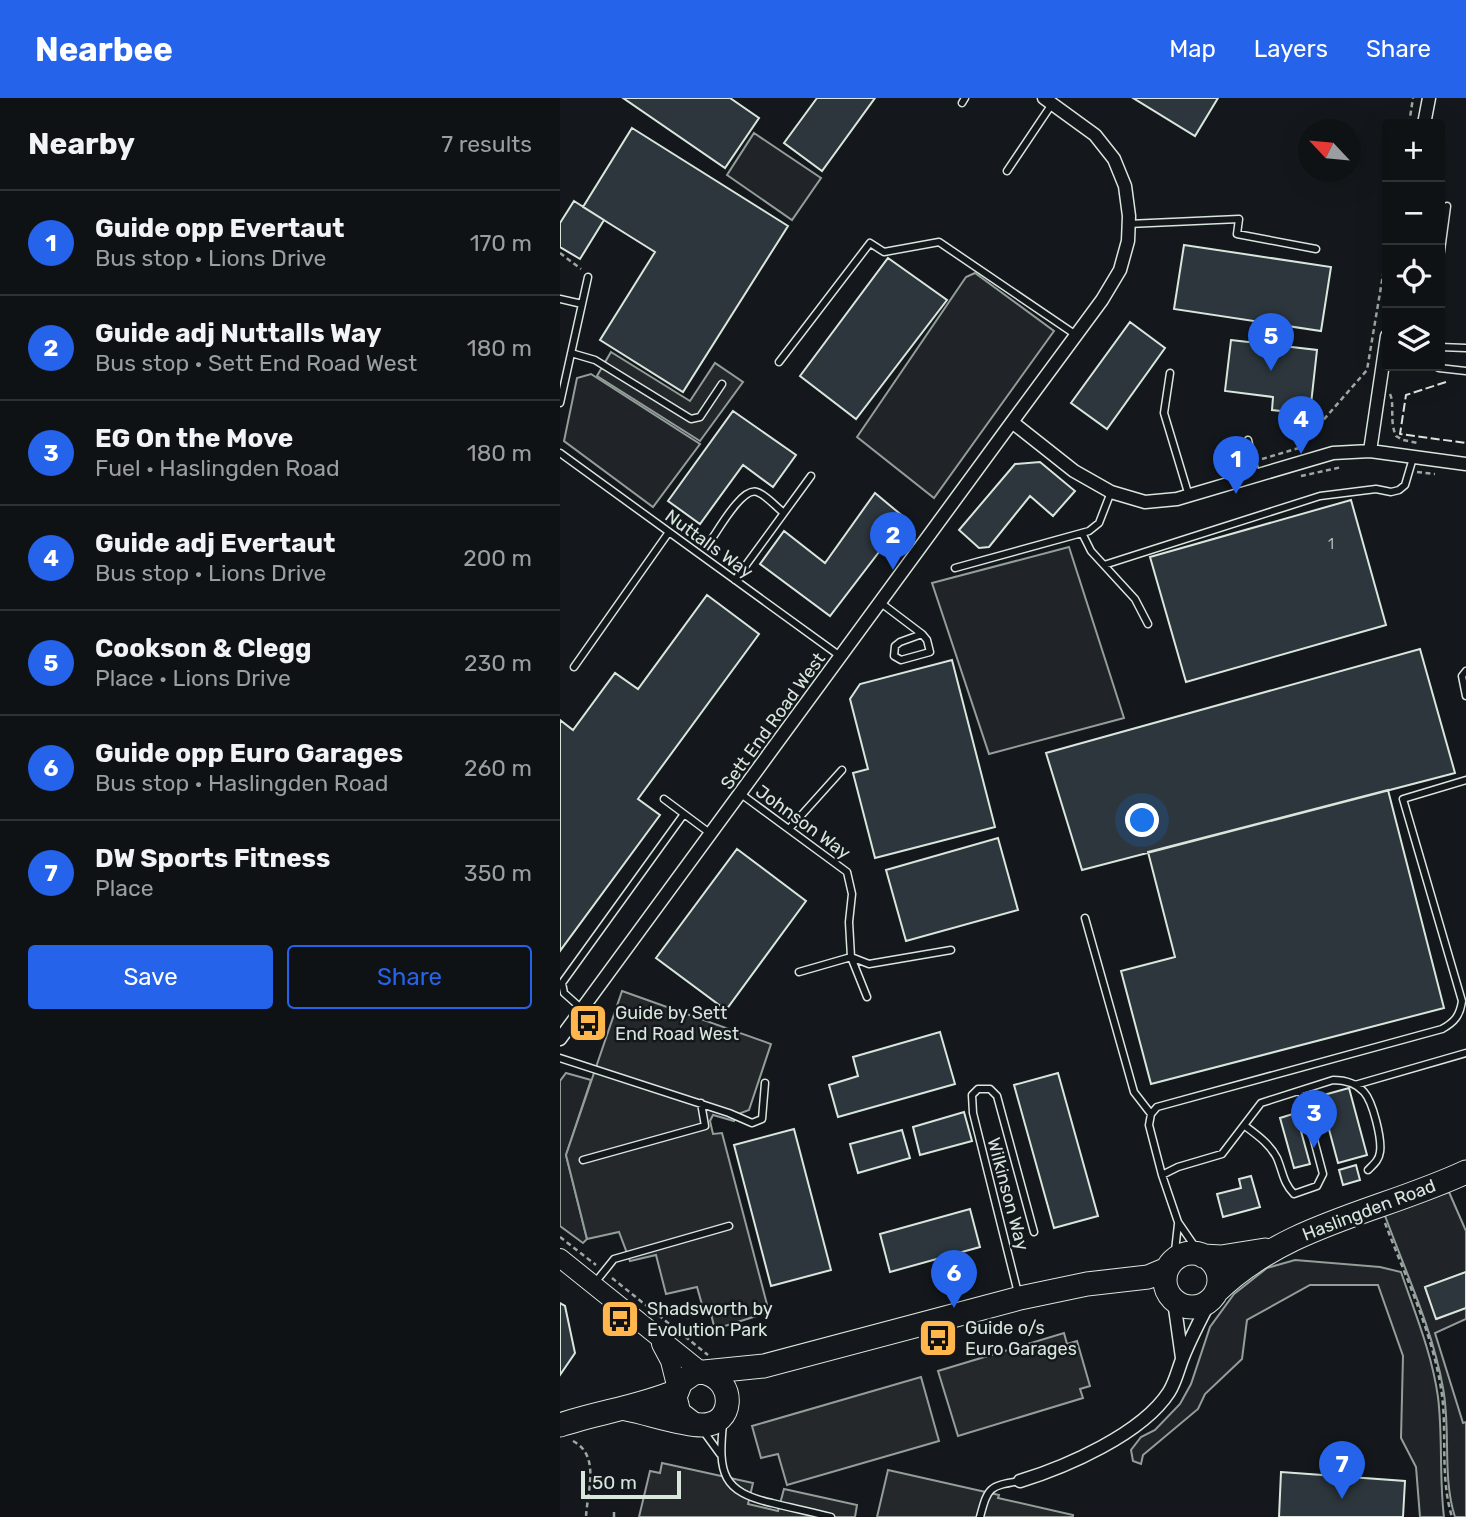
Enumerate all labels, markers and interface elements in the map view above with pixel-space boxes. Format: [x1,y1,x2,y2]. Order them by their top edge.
text: Nearbee [35,30,173,69]
text: Map [1169,35,1216,63]
text: Layers [1254,35,1328,63]
text: Share [1366,35,1431,63]
north arrow [1298,119,1361,182]
map controls [1382,119,1445,371]
button: + [1382,119,1445,182]
text: Nearby [28,126,135,162]
text: 7 results [441,130,532,158]
button: − [1382,182,1445,245]
text: Guide opp Evertaut [95,213,344,244]
text: 1 [45,229,57,257]
text: 170 m [470,229,532,257]
text: Bus stop · Lions Drive [95,244,326,272]
button: locate [1382,245,1445,308]
button: layers [1382,308,1445,371]
pin: 5 [1248,313,1294,371]
text: Guide adj Nuttalls Way [95,318,381,349]
text: 2 [44,334,58,362]
text: 180 m [467,334,532,362]
text: Bus stop · Sett End Road West [95,349,417,377]
pin: 4 [1278,396,1324,454]
text: EG On the Move [95,423,293,454]
pin: 1 [1213,436,1259,494]
text: 3 [43,439,59,467]
text: 180 m [467,439,532,467]
text: Fuel · Haslingden Road [95,454,340,482]
street label: Nuttalls Way [661,505,757,583]
pin: 2 [870,512,916,570]
text: Guide adj Evertaut [95,528,335,559]
house number: 1 [1328,536,1334,553]
text: 4 [43,544,59,572]
text: 200 m [463,544,532,572]
text: Bus stop · Lions Drive [95,559,326,587]
text: Cookson & Clegg [95,633,311,664]
street label: Sett End Road West [716,648,830,794]
text: 5 [44,649,58,677]
text: 230 m [464,649,532,677]
text: Place · Lions Drive [95,664,291,692]
text: Guide opp Euro Garages [95,738,403,769]
text: 6 [44,754,58,782]
text: 260 m [464,754,532,782]
text: Bus stop · Haslingden Road [95,769,388,797]
street label: Johnson Way [751,780,855,864]
your location [1125,803,1159,837]
text: DW Sports Fitness [95,843,330,874]
text: 7 [44,859,58,887]
text: 350 m [464,859,532,887]
text: Place [95,874,154,902]
button: Save [28,945,273,1009]
button: Share [287,945,532,1009]
bus stop icon: Guide by Sett End Road West [567,1002,609,1044]
place label: Guide by Sett End Road West [615,1002,739,1045]
pin: 3 [1291,1090,1337,1148]
street label: Wilkinson Way [982,1135,1034,1253]
street label: Haslingden Road [1299,1174,1439,1246]
pin: 6 [931,1250,977,1308]
bus stop icon: Shadsworth by Evolution Park [599,1298,641,1340]
place label: Shadsworth by Evolution Park [647,1298,773,1341]
bus stop icon: Guide o/s Euro Garages [917,1317,959,1359]
place label: Guide o/s Euro Garages [965,1317,1077,1360]
pin: 7 [1319,1441,1365,1499]
scale bar [581,1468,681,1500]
text: 50 m [592,1471,637,1494]

